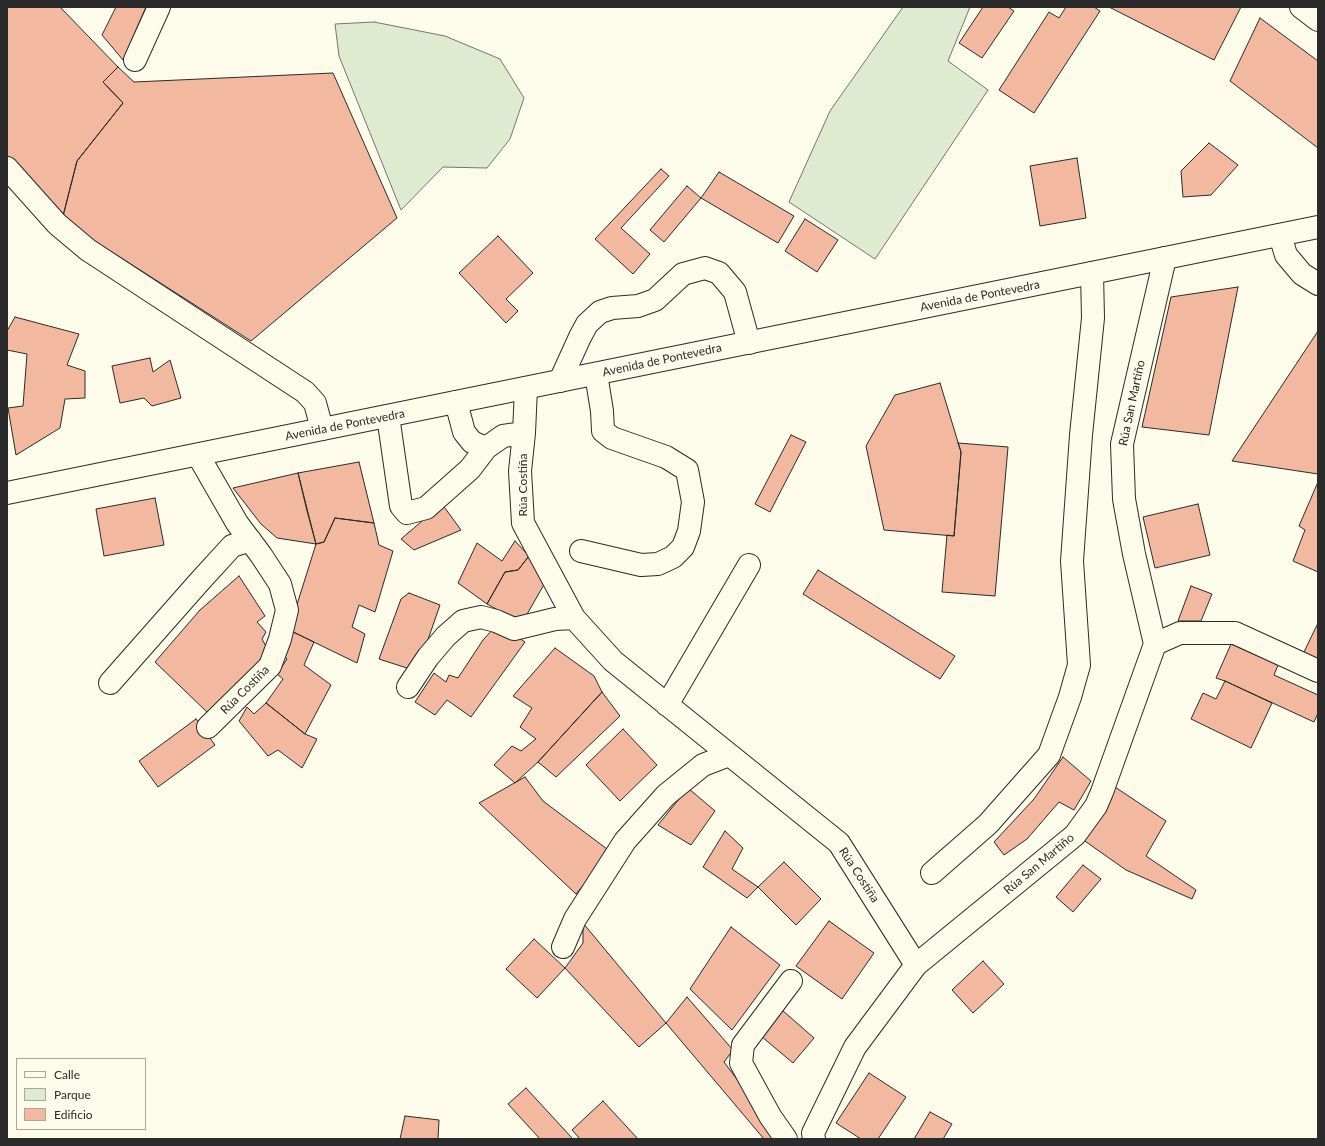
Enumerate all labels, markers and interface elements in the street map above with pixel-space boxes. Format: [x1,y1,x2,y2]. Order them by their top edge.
street label: Avenida de Pontevedra [919,277,1041,315]
street label: Avenida de Pontevedra [601,340,723,380]
street label: Rúa San Martiño [1116,359,1148,447]
street label: Avenida de Pontevedra [284,406,406,444]
street label: Rúa Costiña [516,454,530,516]
street label: Rúa Costiña [218,663,272,717]
street label: Rúa San Martiño [1001,830,1077,898]
street label: Rúa Costiña [836,845,882,905]
legend [16,1058,146,1130]
text: Calle [54,1067,80,1082]
text: Parque [54,1087,91,1102]
text: Edificio [54,1107,93,1122]

